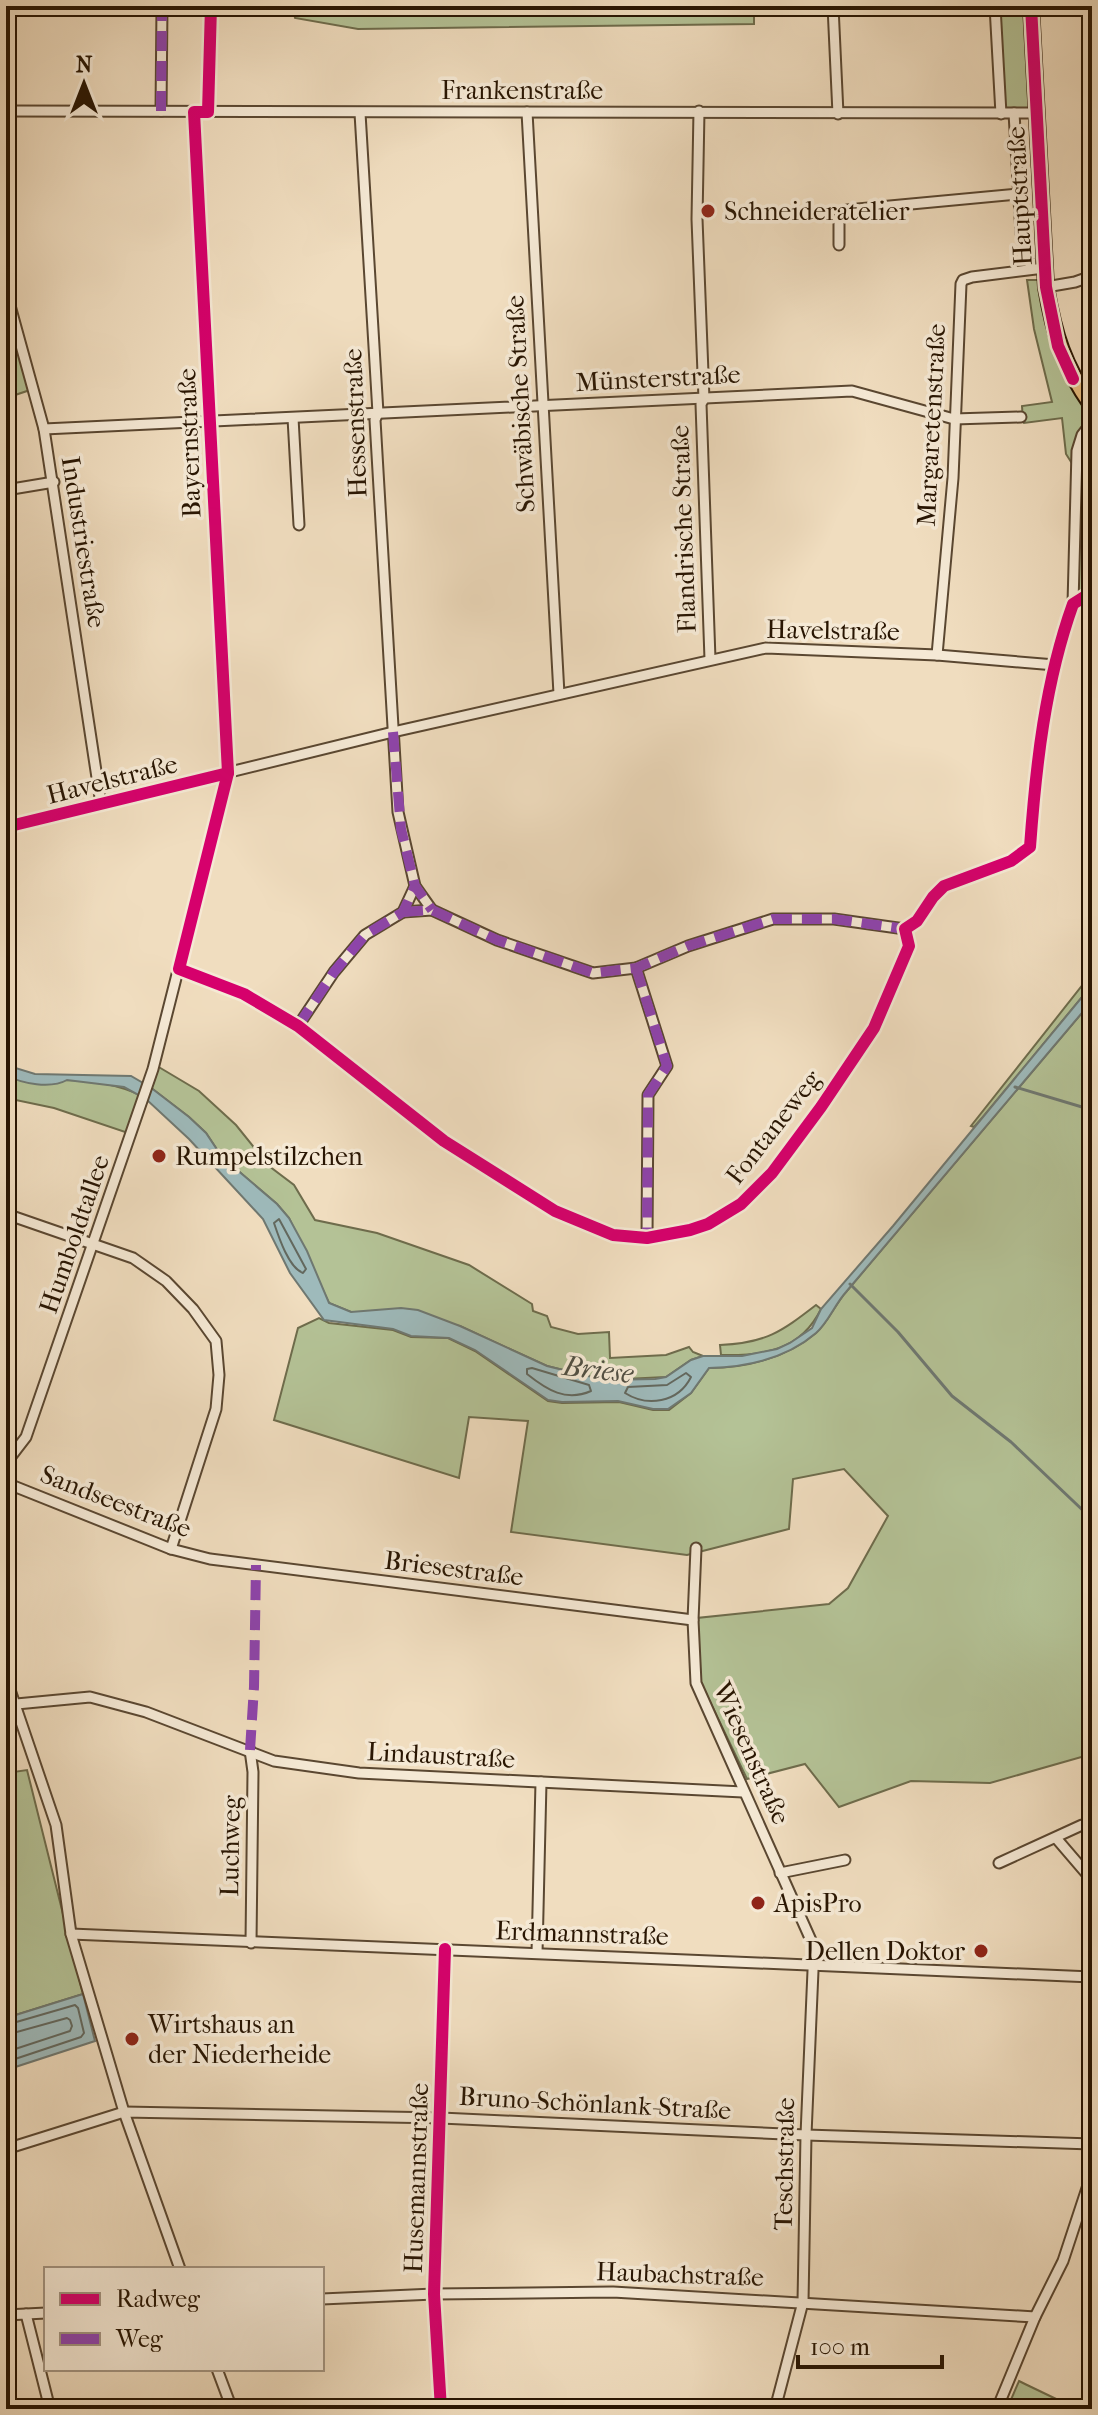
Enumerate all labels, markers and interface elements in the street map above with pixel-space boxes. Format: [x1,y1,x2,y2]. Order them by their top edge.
north arrow [44,44,124,124]
text: N [76,52,93,78]
street label: Frankenstraße [441,75,603,106]
street label: Hauptstraße [1000,125,1039,267]
place label: Schneideratelier [724,196,909,227]
marker: Schneideratelier [699,202,717,220]
street label: Schwäbische Straße [499,294,542,514]
street label: Margaretenstraße [911,323,952,527]
street label: Hessenstraße [337,348,374,498]
street label: Münsterstraße [575,359,741,398]
street label: Bayernstraße [171,367,208,518]
street label: Flandrische Straße [664,424,703,633]
street label: Industriestraße [55,454,112,630]
street label: Havelstraße [766,614,900,647]
street label: Havelstraße [44,748,181,811]
street label: Fontaneweg [719,1063,828,1191]
place label: Rumpelstilzchen [175,1141,363,1172]
marker: Rumpelstilzchen [150,1147,168,1165]
street label: Humboldtallee [33,1151,116,1317]
water label: Briese [559,1349,636,1390]
street label: Sandseestraße [36,1459,196,1544]
street label: Briesestraße [383,1545,525,1592]
street label: Wiesenstraße [706,1676,797,1829]
street label: Lindaustraße [366,1736,516,1775]
street label: Luchweg [214,1794,247,1897]
place label: ApisPro [773,1888,862,1919]
marker: ApisPro [749,1894,767,1912]
street label: Erdmannstraße [495,1915,669,1952]
place label: Dellen Doktor [805,1936,965,1967]
marker: Dellen Doktor [972,1942,990,1960]
place label: Wirtshaus an der Niederheide [147,2009,331,2070]
marker: Wirtshaus an der Niederheide [123,2030,141,2048]
street label: Bruno-Schönlank-Straße [458,2081,732,2126]
street label: Husemannstraße [398,2082,435,2274]
street label: Teschstraße [768,2097,801,2231]
street label: Haubachstraße [596,2256,764,2293]
legend [44,2267,324,2371]
text: Radweg [116,2285,201,2313]
scale bar [798,2319,942,2369]
text: Weg [115,2325,164,2353]
text: 100 m [810,2333,870,2361]

